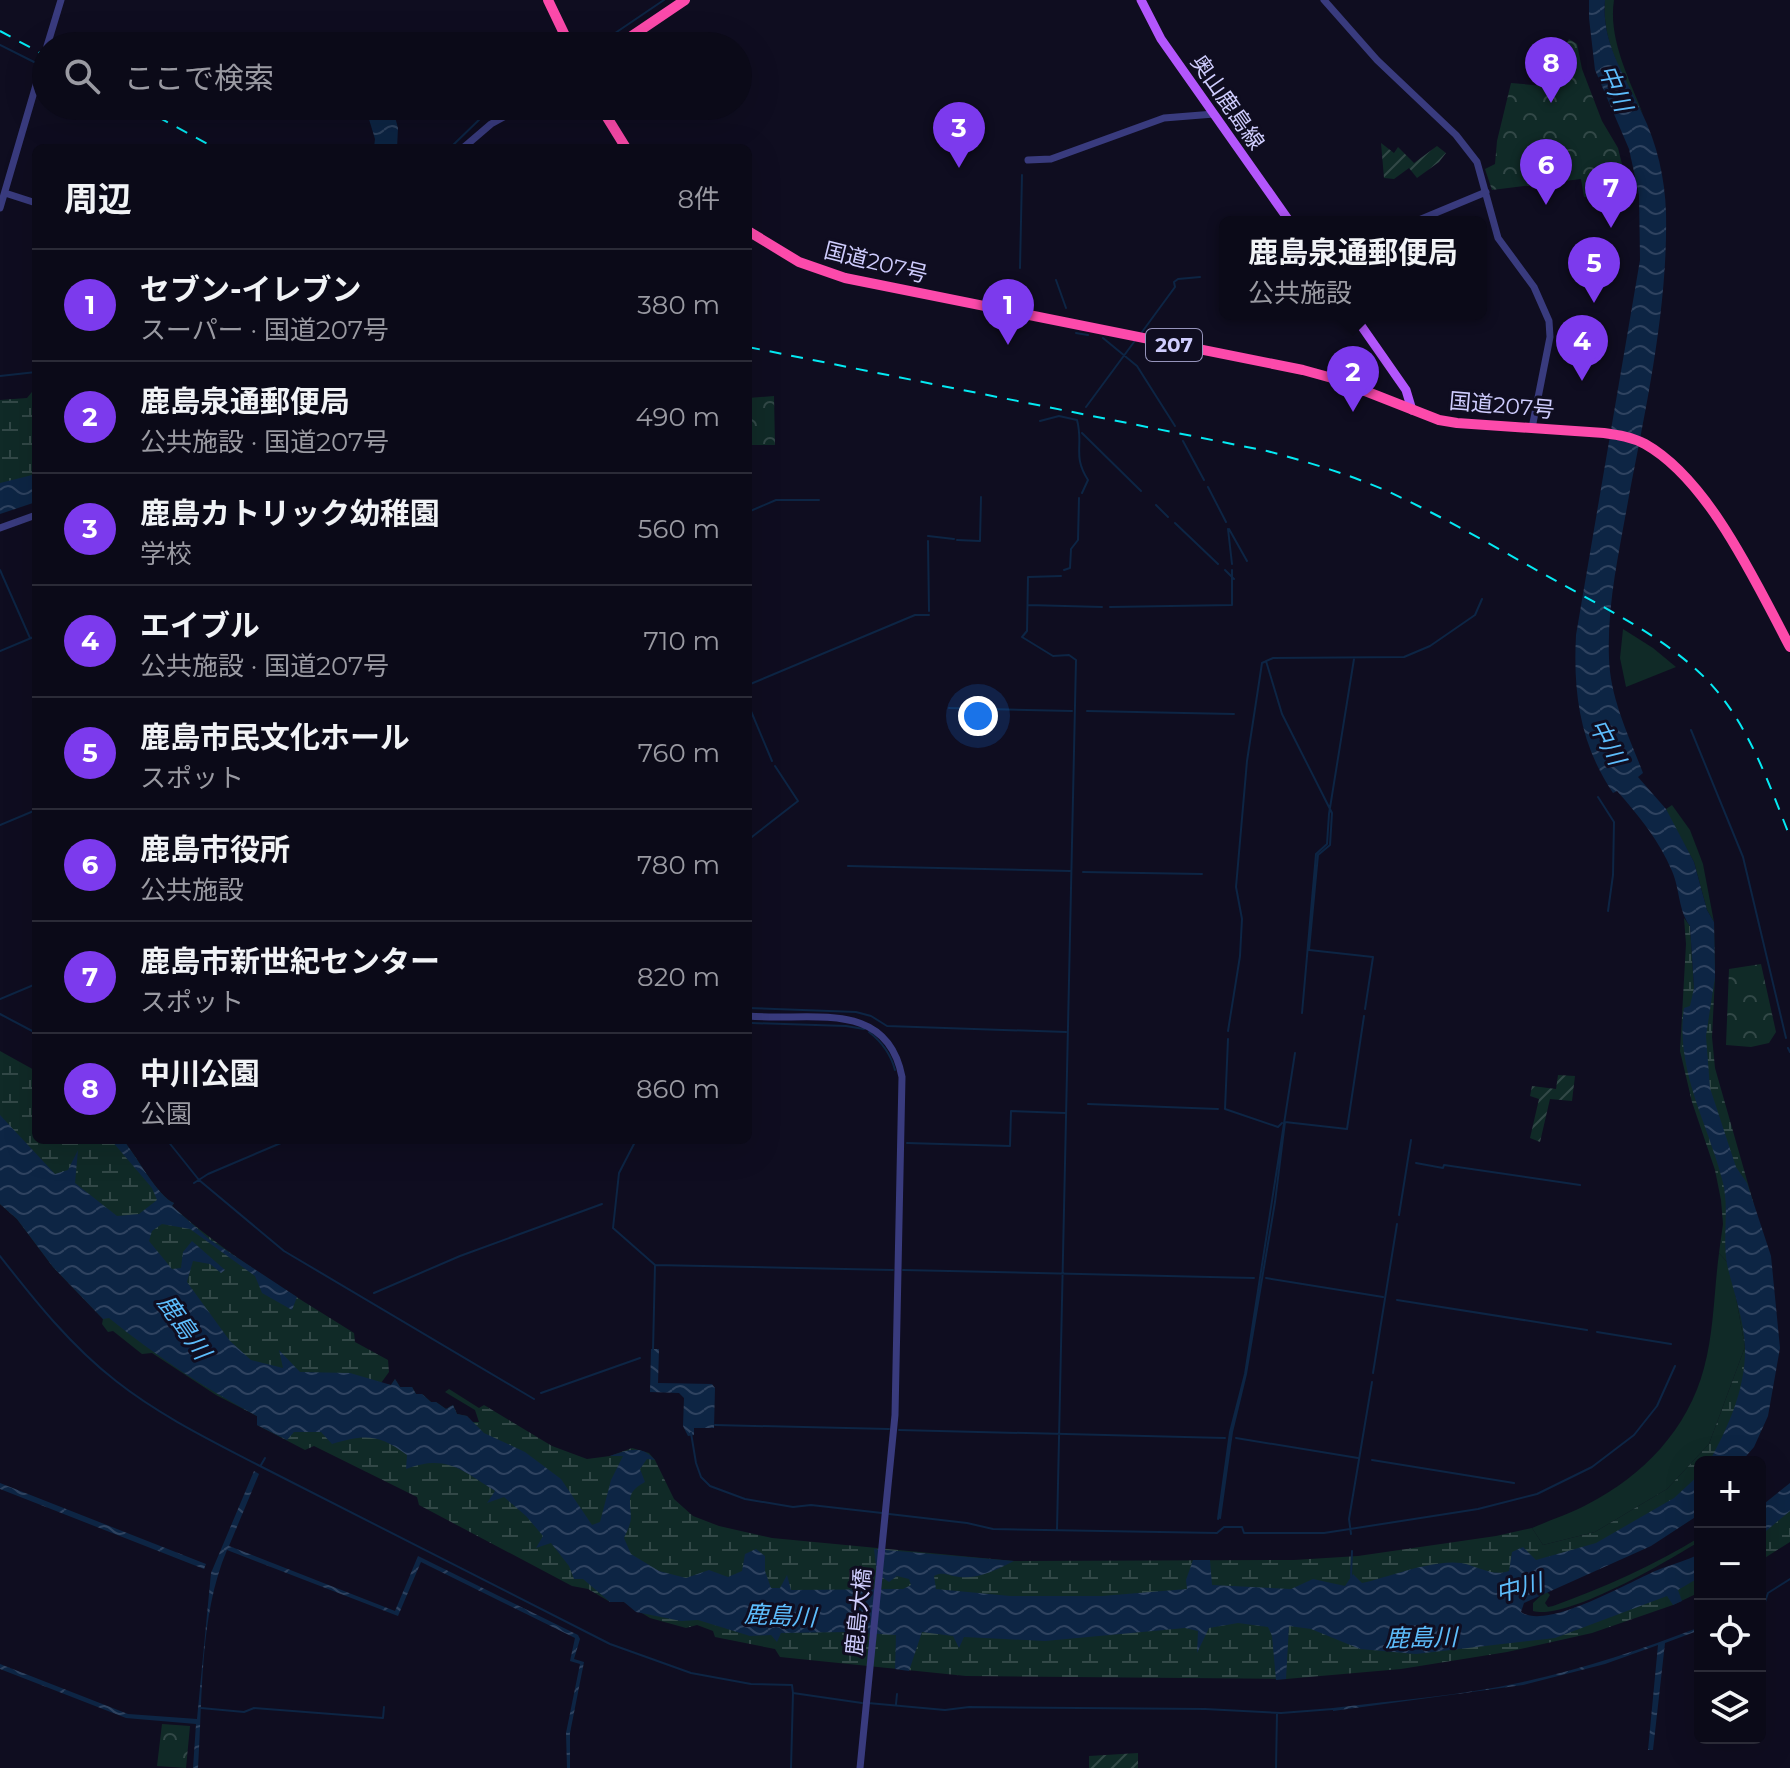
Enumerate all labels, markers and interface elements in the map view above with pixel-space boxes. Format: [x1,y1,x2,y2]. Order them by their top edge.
search box [32,32,752,120]
pin: 8 [1525,37,1577,103]
street label: 奥山鹿島線 [1185,49,1270,155]
icon: search [60,54,104,98]
text: ここで検索 [124,60,274,97]
water label: 中川 [1593,60,1639,118]
pin: 3 [933,102,985,168]
pin: 6 [1520,139,1572,205]
pin: 7 [1585,162,1637,228]
text: 周辺 [64,178,132,220]
text: 8件 [677,183,720,215]
popup [1219,216,1487,320]
text: 鹿島泉通郵便局 [1248,234,1458,271]
street label: 国道207号 [821,237,930,288]
pin: 5 [1568,237,1620,303]
text: セブン-イレブン [140,271,362,308]
text: 公共施設 [1248,277,1352,309]
pin: 1 [982,279,1034,345]
text: 1 [85,289,95,321]
text: 380 m [637,289,720,321]
text: スーパー · 国道207号 [140,314,389,346]
pin: 4 [1556,315,1608,381]
road number: 207 [1146,329,1202,361]
pin: 2 [1327,346,1379,412]
text: 鹿島泉通郵便局 [140,383,350,420]
street label: 国道207号 [1448,387,1556,424]
text: 2 [82,401,98,433]
text: 490 m [636,401,720,433]
text: 公共施設 · 国道207号 [140,426,389,458]
text: 鹿島カトリック幼稚園 [140,495,440,532]
text: 3 [82,513,98,545]
text: 560 m [638,513,720,545]
text: 学校 [140,538,192,570]
text: エイブル [140,607,260,644]
text: 4 [81,625,99,657]
text: 710 m [643,625,720,657]
text: 公共施設 · 国道207号 [140,650,389,682]
your location [958,696,998,736]
water label: 中川 [1583,714,1633,772]
text: 鹿島市民文化ホール [140,719,410,756]
text: 5 [82,737,98,769]
text: 760 m [638,737,720,769]
text: スポット [140,762,244,794]
text: 鹿島市役所 [140,831,290,868]
text: 6 [82,849,98,881]
text: 780 m [637,849,720,881]
text: 公共施設 [140,874,244,906]
text: 鹿島市新世紀センター [140,943,440,980]
text: 7 [82,961,98,993]
text: 820 m [637,961,720,993]
text: スポット [140,986,244,1018]
text: 中川公園 [140,1055,260,1092]
text: 8 [81,1073,99,1105]
text: 860 m [636,1073,720,1105]
text: 公園 [140,1098,192,1130]
water label: 鹿島川 [152,1289,219,1367]
map controls [1694,1456,1766,1744]
button: + [1694,1456,1766,1528]
button: − [1694,1528,1766,1600]
street label: 鹿島大橋 [840,1567,877,1657]
water label: 中川 [1492,1567,1549,1608]
water label: 鹿島川 [743,1599,820,1632]
button: locate [1694,1600,1766,1672]
water label: 鹿島川 [1385,1622,1460,1653]
button: layers [1694,1672,1766,1744]

